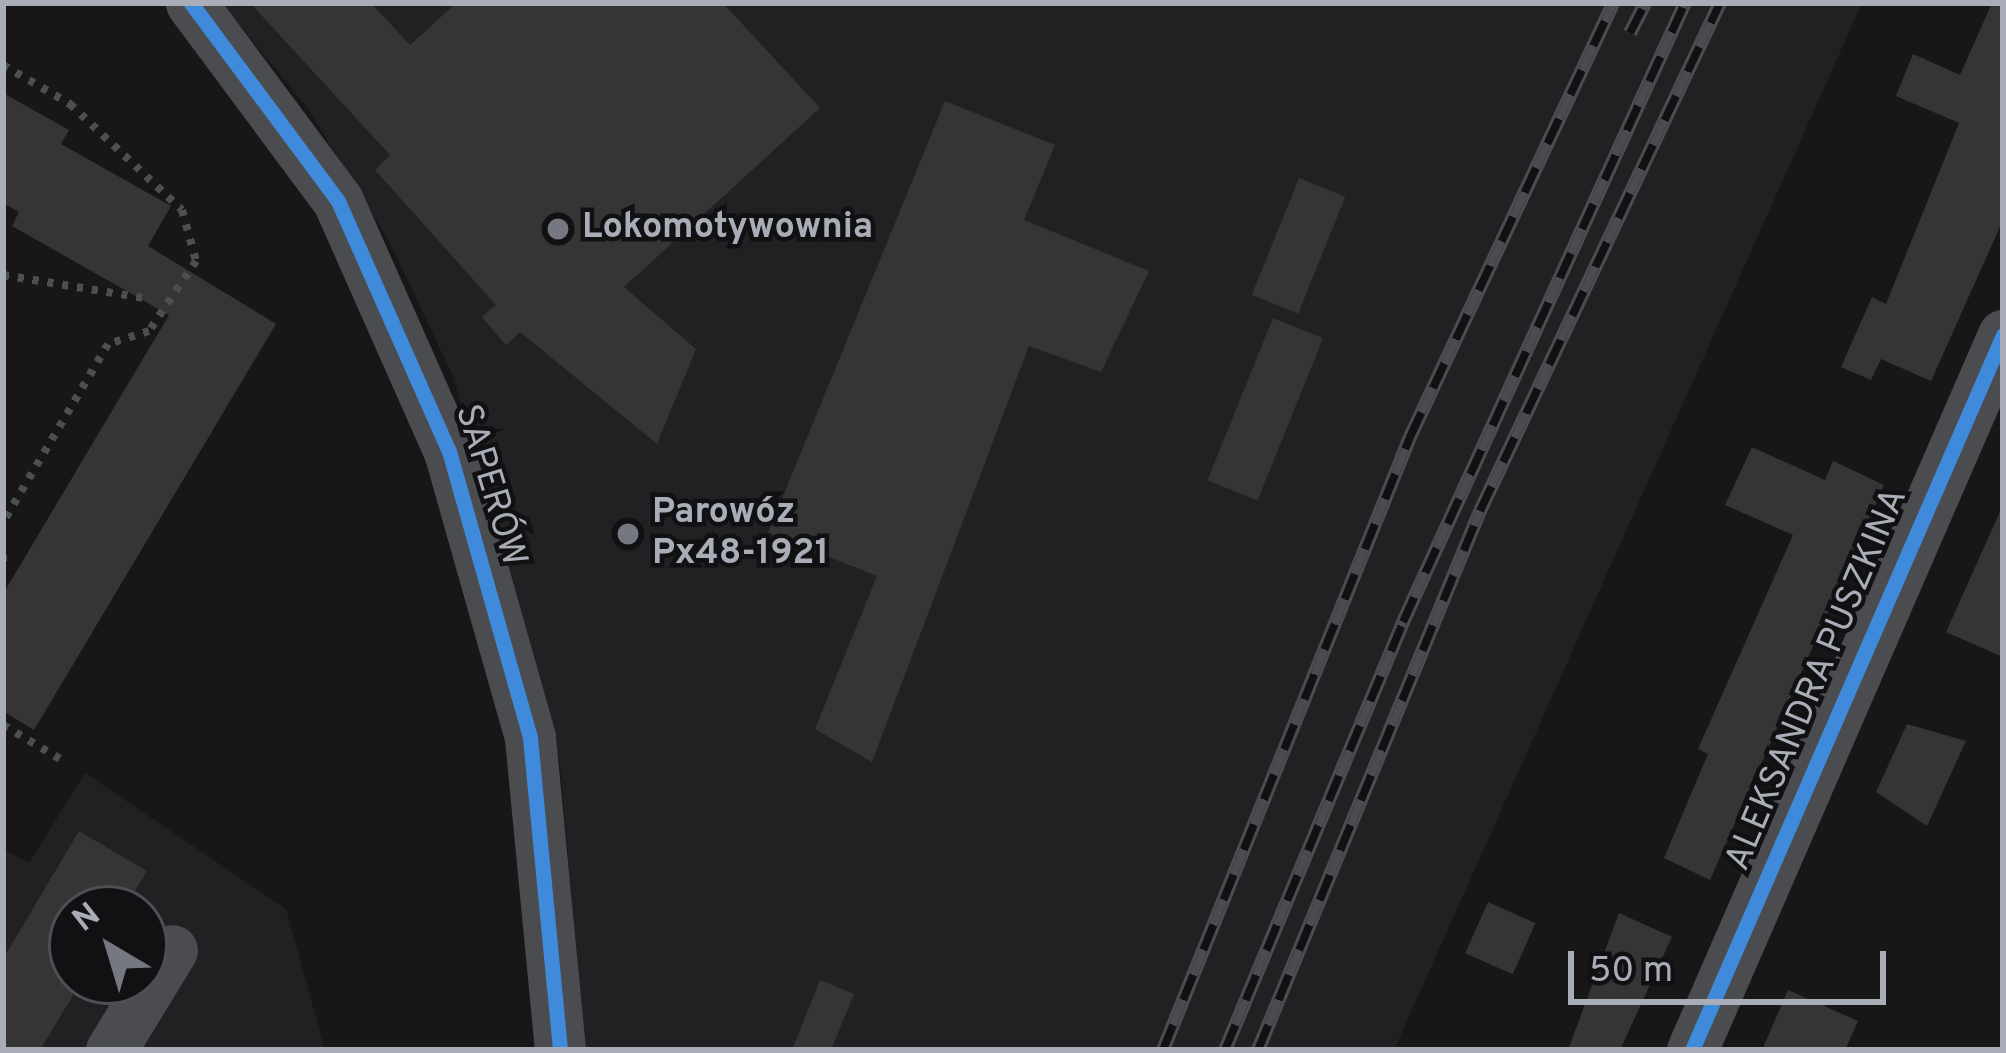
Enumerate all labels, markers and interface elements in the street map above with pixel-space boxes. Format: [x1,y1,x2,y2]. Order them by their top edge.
place label: Lokomotywownia [582,207,873,251]
marker: Lokomotywownia [545,216,571,242]
street label: SAPERÓW [444,400,534,572]
street label: ALEKSANDRA PUSZKINA [1718,482,1918,878]
place label: Parowóz Px48-1921 [652,491,829,576]
marker: Parowóz Px48-1921 [615,521,641,547]
north arrow [48,885,168,1005]
text: N [65,895,110,943]
scale bar [1574,927,1892,1001]
text: 50 m [1589,949,1673,995]

